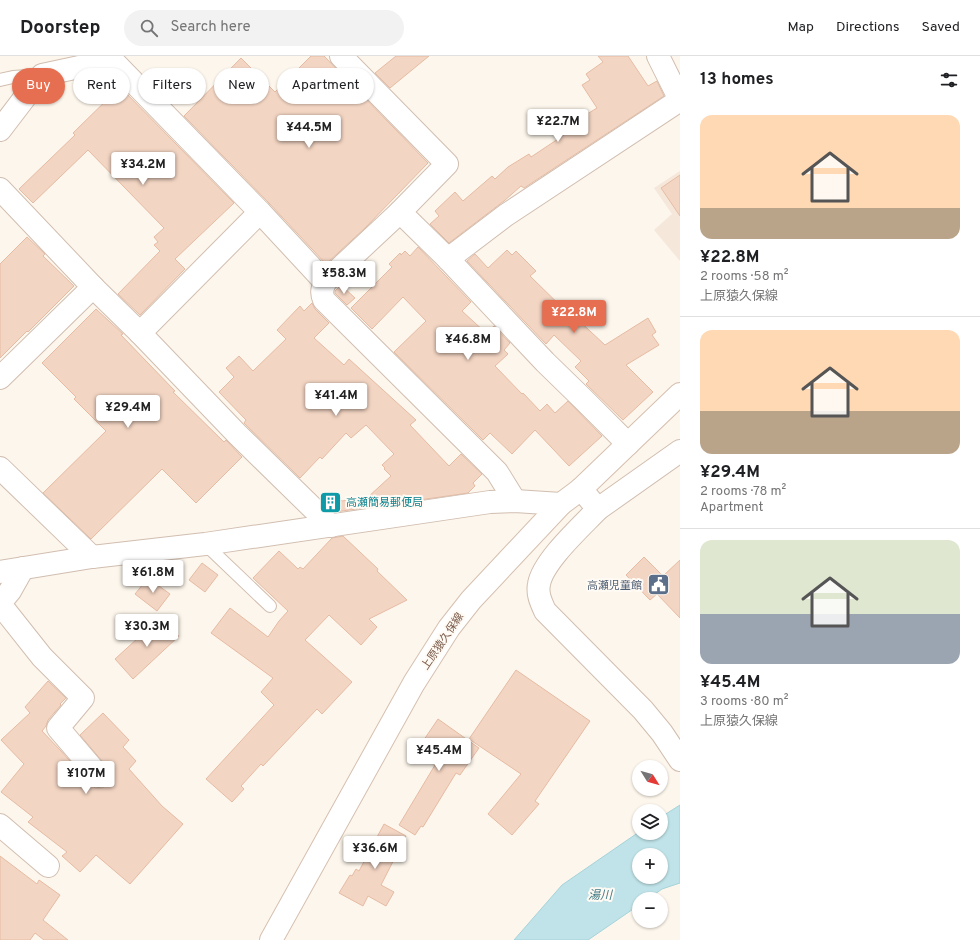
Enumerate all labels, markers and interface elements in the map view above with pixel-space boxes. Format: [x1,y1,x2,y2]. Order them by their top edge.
search box [124,10,404,46]
text: Doorstep [20,16,100,40]
icon: search [138,17,160,39]
text: Search here [170,18,251,37]
text: Map [788,19,814,36]
text: Directions [836,19,900,36]
text: Saved [922,19,960,36]
chip: Buy [12,68,65,104]
chip: Rent [73,68,130,104]
chip: Filters [138,68,206,104]
chip: New [214,68,269,104]
chip: Apartment [277,68,374,104]
text: 13 homes [700,69,774,91]
icon: filters [938,69,960,91]
pin: ¥22.7M [525,109,591,143]
text: ¥22.7M [536,114,580,130]
pin: ¥44.5M [276,115,342,149]
text: ¥44.5M [286,120,332,136]
icon: home [794,141,866,213]
pin: ¥34.2M [110,152,176,186]
text: ¥34.2M [120,157,166,173]
text: ¥22.8M [700,247,760,269]
pin: ¥58.3M [311,261,377,295]
text: ¥58.3M [321,266,367,282]
text: 2 rooms · 58 m² [700,269,788,285]
text: 上原猿久保線 [700,289,778,305]
pin: ¥22.8M [541,300,607,334]
text: ¥22.8M [551,305,597,321]
pin: ¥46.8M [435,327,501,361]
text: ¥46.8M [445,332,491,348]
icon: home [794,356,866,428]
pin: ¥41.4M [303,383,369,417]
text: ¥41.4M [314,388,358,404]
pin: ¥29.4M [95,395,161,429]
text: ¥29.4M [105,400,151,416]
text: ¥29.4M [700,462,760,484]
text: 2 rooms · 78 m² [700,484,786,500]
building icon: 高瀬簡易郵便局 [317,489,343,515]
place label: 高瀬簡易郵便局 [346,496,423,510]
text: Apartment [700,500,763,516]
pin: ¥61.8M [120,560,186,594]
text: ¥61.8M [132,565,174,581]
icon: home [794,566,866,638]
public building icon: 高瀬児童館 [645,572,671,598]
place label: 高瀬児童館 [587,579,642,593]
street label: 上原猿久保線 [419,610,467,673]
pin: ¥30.3M [114,614,180,648]
text: ¥30.3M [124,619,170,635]
text: ¥45.4M [700,672,760,694]
text: 3 rooms · 80 m² [700,694,788,710]
text: 上原猿久保線 [700,714,778,730]
pin: ¥45.4M [406,738,472,772]
text: ¥45.4M [416,743,462,759]
north arrow [632,760,668,796]
map controls [632,760,668,928]
pin: ¥107M [58,761,114,795]
text: ¥107M [67,766,105,782]
button: layers [632,804,668,840]
pin: ¥36.6M [342,836,408,870]
text: ¥36.6M [352,841,398,857]
button: + [632,848,668,884]
water label: 湯川 [588,888,614,904]
button: − [632,892,668,928]

